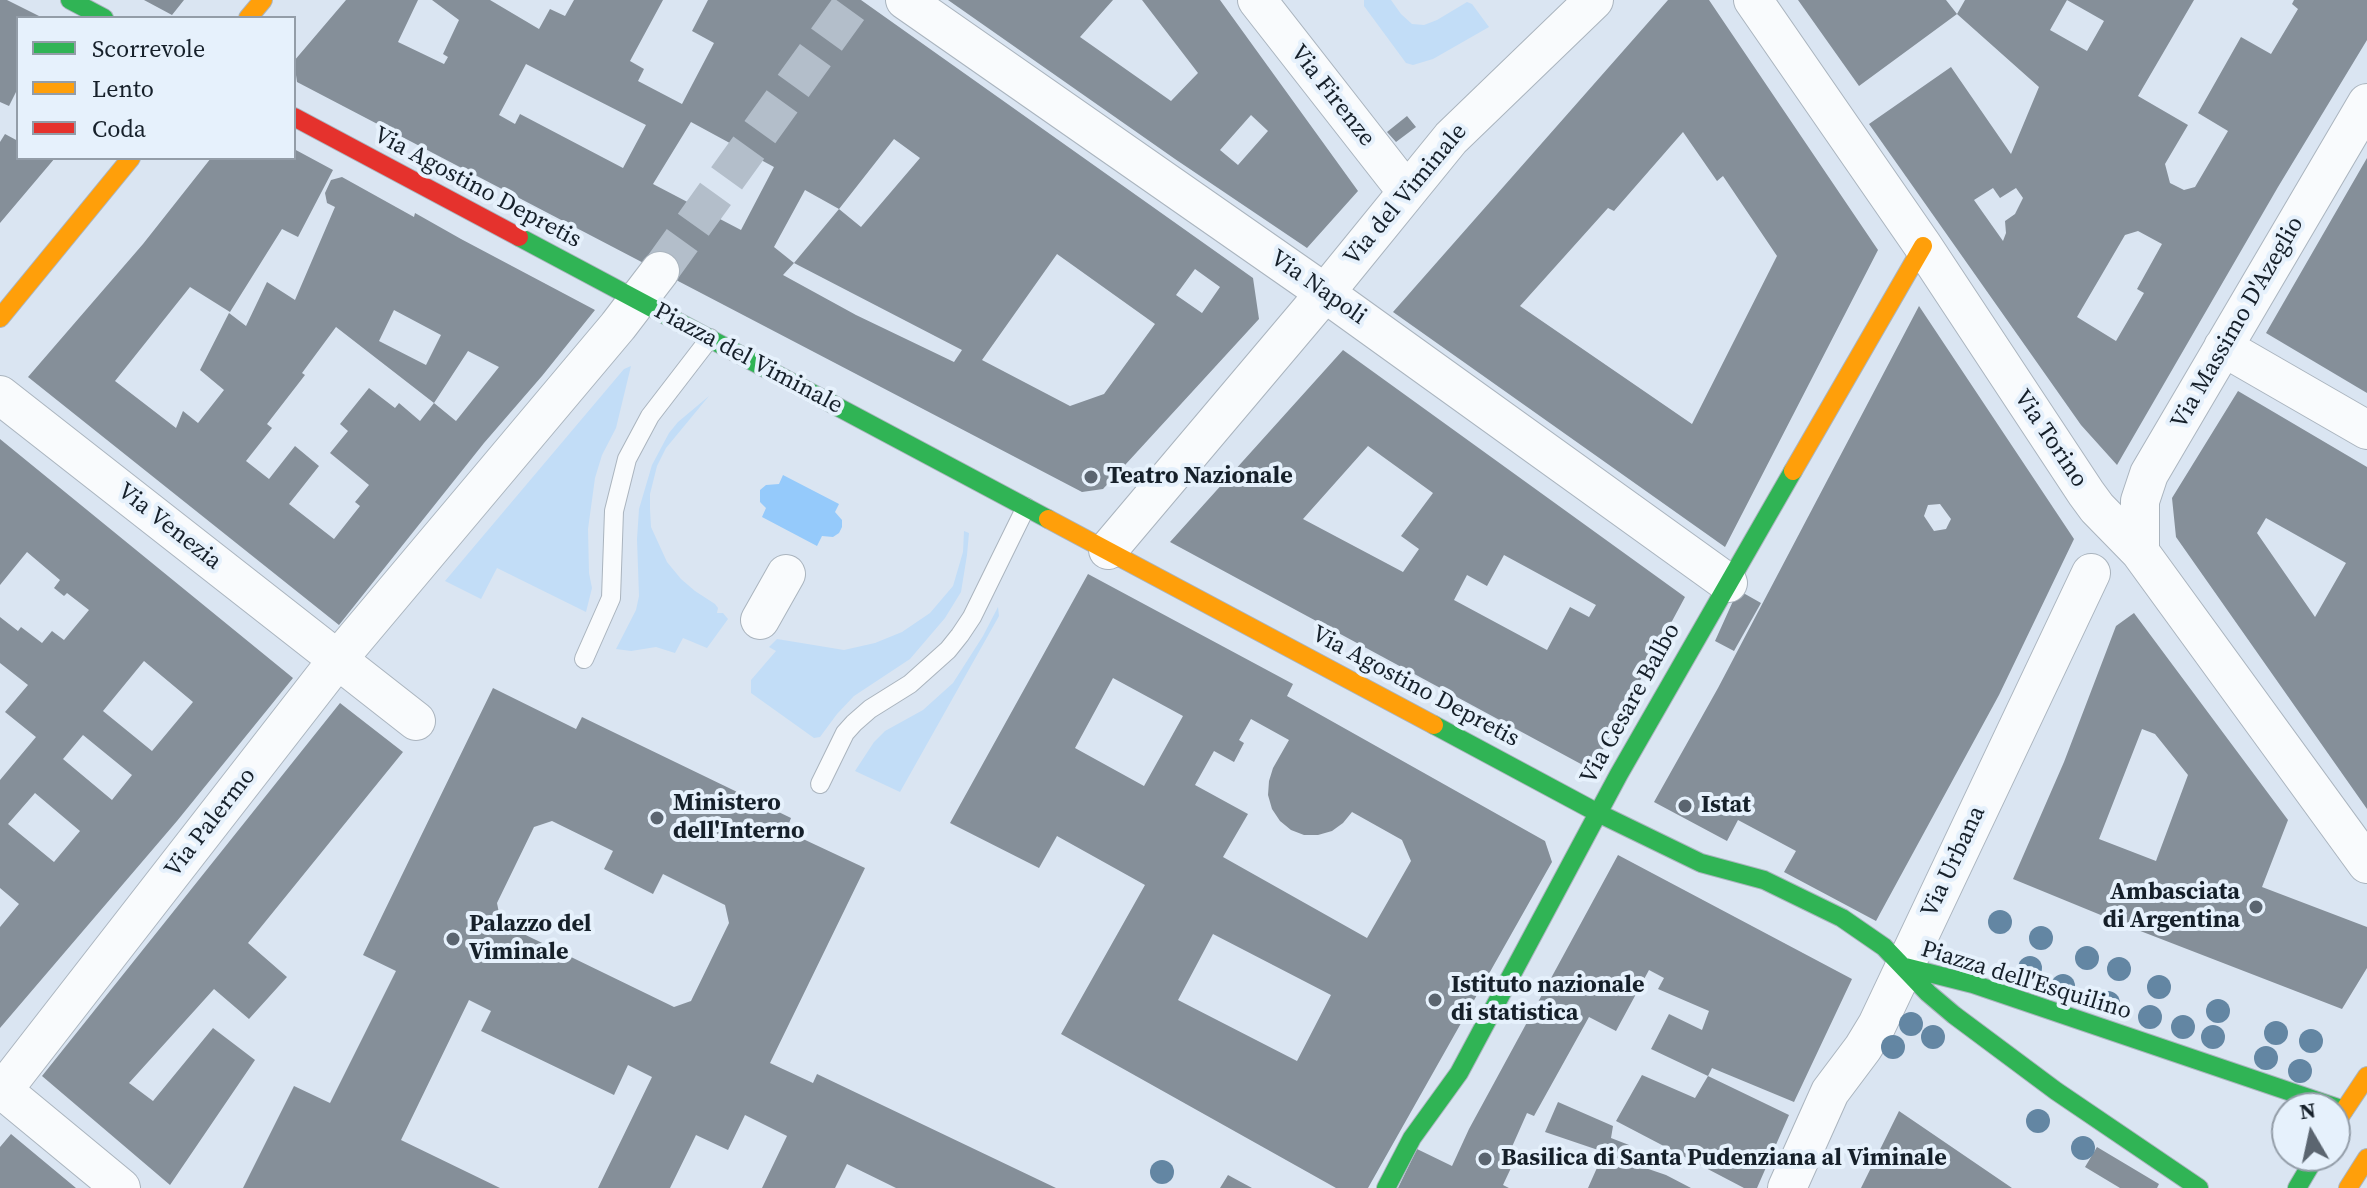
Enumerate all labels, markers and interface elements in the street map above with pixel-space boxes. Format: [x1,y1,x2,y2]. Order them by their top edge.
legend [16,16,296,160]
text: Scorrevole [92,32,205,65]
street label: Via Firenze [1283,39,1381,153]
text: Lento [92,72,154,105]
text: Coda [92,112,146,145]
street label: Via del Viminale [1338,118,1474,272]
street label: Via Agostino Depretis [368,121,586,255]
street label: Via Massimo D'Azeglio [2165,212,2311,434]
street label: Via Napoli [1264,244,1372,332]
street label: Piazza del Viminale [649,297,847,421]
street label: Via Torino [2007,385,2093,493]
place label: Teatro Nazionale [1107,463,1293,491]
marker: Teatro Nazionale [1082,468,1100,486]
street label: Via Venezia [111,477,227,577]
street label: Via Cesare Balbo [1575,619,1687,789]
street label: Via Agostino Depretis [1306,620,1524,754]
street label: Via Palermo [159,762,263,884]
place label: Ministero dell'Interno [673,790,805,846]
place label: Istat [1701,792,1751,820]
marker: Istat [1676,797,1694,815]
street label: Via Urbana [1916,802,1992,922]
marker: Ministero dell'Interno [648,809,666,827]
place label: Ambasciata di Argentina [2103,879,2240,935]
marker: Ambasciata di Argentina [2247,898,2265,916]
place label: Palazzo del Viminale [469,911,591,967]
marker: Palazzo del Viminale [444,930,462,948]
street label: Piazza dell'Esquilino [1917,935,2135,1027]
place label: Istituto nazionale di statistica [1451,972,1645,1028]
marker: Istituto nazionale di statistica [1426,991,1444,1009]
north arrow [2271,1092,2351,1172]
text: N [2297,1094,2318,1126]
place label: Basilica di Santa Pudenziana al Viminale [1501,1145,1947,1173]
marker: Basilica di Santa Pudenziana al Viminale [1476,1150,1494,1168]

